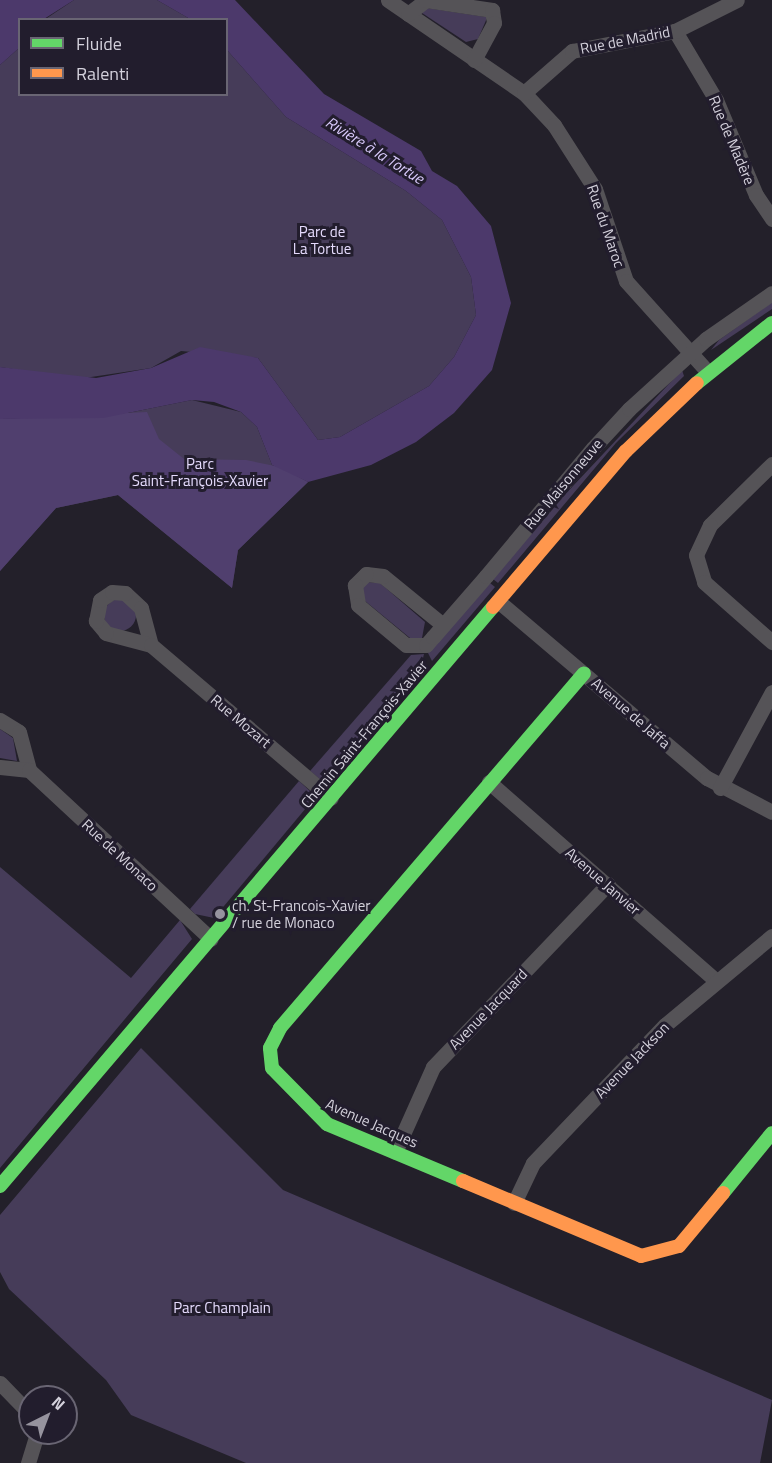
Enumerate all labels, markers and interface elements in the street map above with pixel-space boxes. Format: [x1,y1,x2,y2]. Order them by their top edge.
legend [18,18,228,96]
street label: Rue de Madrid [578,22,672,58]
text: Fluide [76,30,122,57]
text: Ralenti [76,60,129,87]
street label: Rue de Madère [705,93,759,187]
water label: Rivière à la Tortue [322,112,428,188]
street label: Rue du Maroc [583,182,629,270]
park label: Parc de La Tortue [293,222,351,257]
street label: Rue Maisonneuve [520,435,606,533]
park label: Parc Saint-François-Xavier [132,454,268,489]
street label: Chemin Saint-François-Xavier [297,656,431,812]
street label: Avenue de Jaffa [588,674,674,752]
street label: Rue Mozart [207,691,275,751]
street label: Rue de Monaco [78,815,162,895]
street label: Avenue Janvier [562,844,644,918]
place label: ch. St-Francois-Xavier / rue de Monaco [232,896,370,931]
marker: ch. St-Francois-Xavier / rue de Monaco [213,907,227,921]
street label: Avenue Jacquard [445,965,531,1053]
street label: Avenue Jackson [591,1018,673,1102]
street label: Avenue Jacques [323,1095,421,1151]
park label: Parc Champlain [173,1299,271,1317]
north arrow [18,1385,78,1445]
text: N [47,1390,71,1416]

